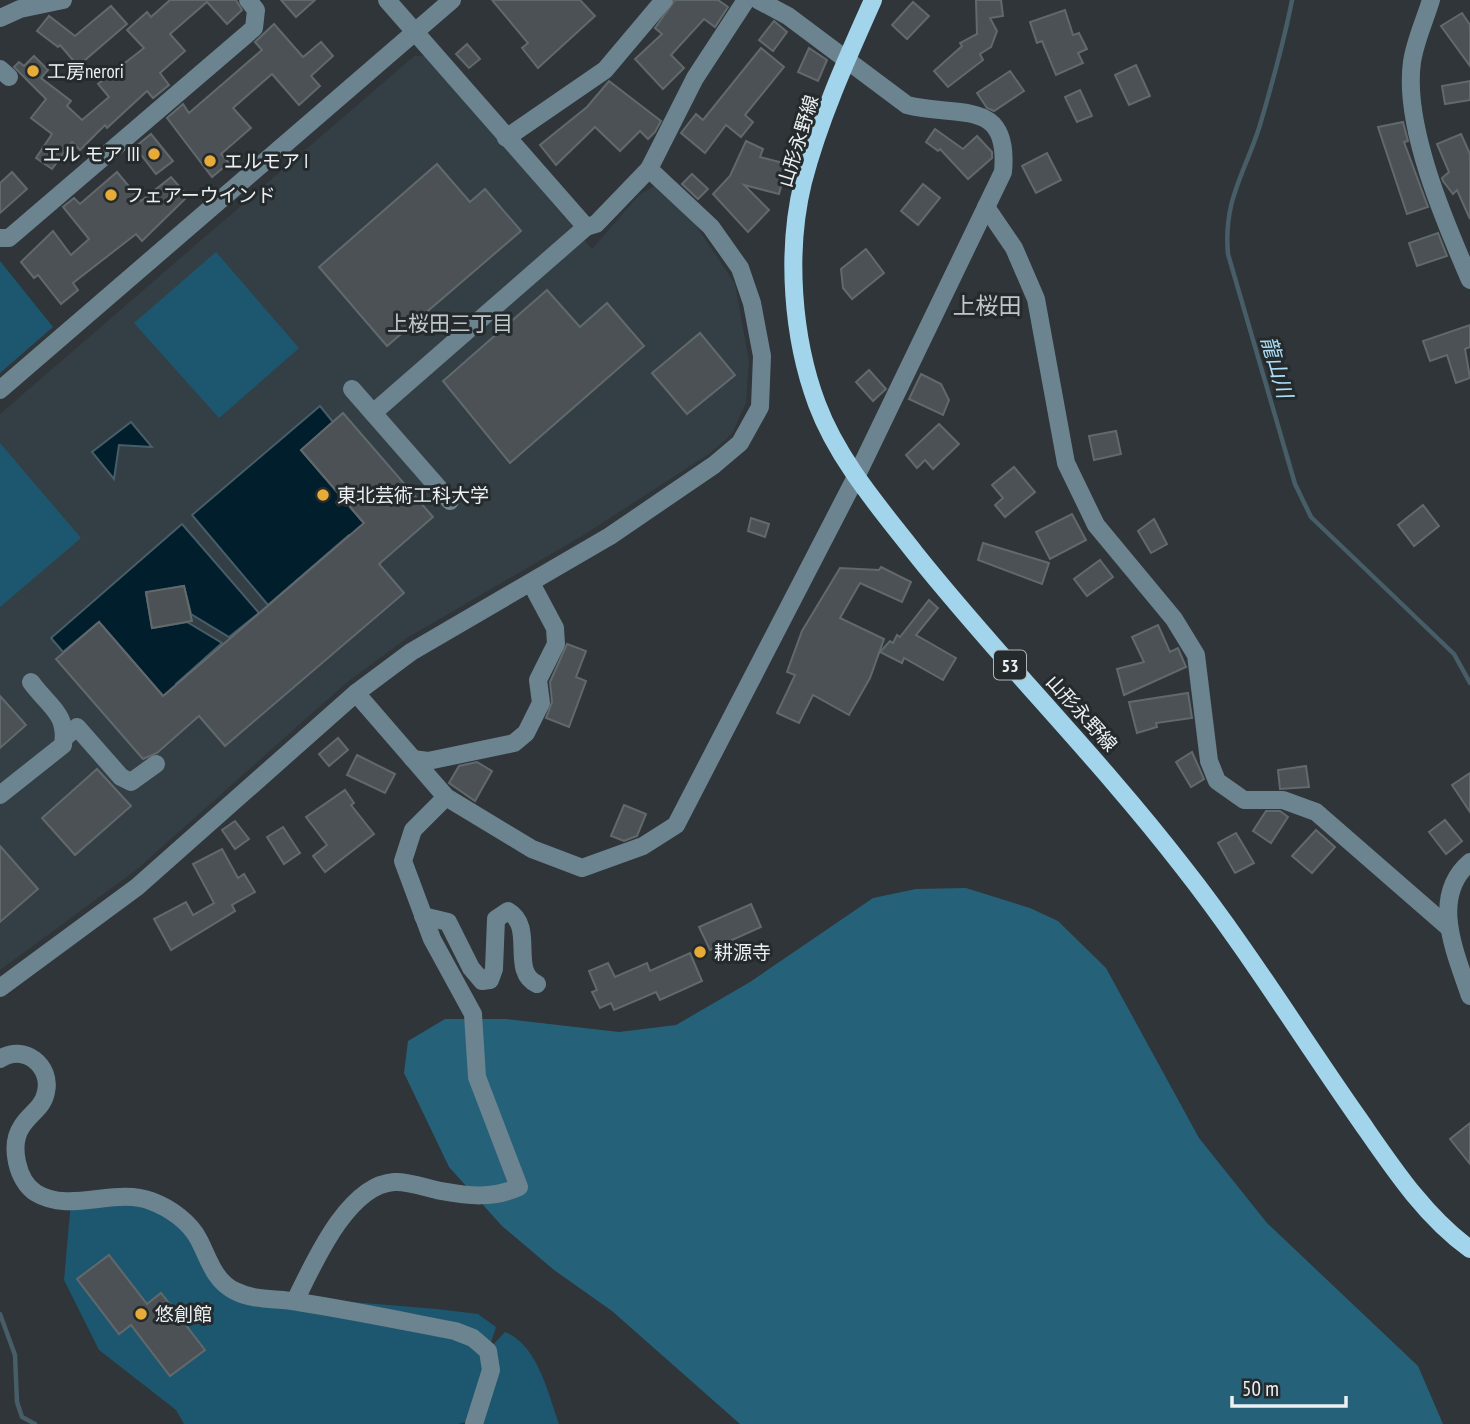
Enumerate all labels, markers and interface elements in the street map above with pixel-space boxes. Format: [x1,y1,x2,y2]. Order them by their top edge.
place label: 工房nerori [47,59,124,83]
marker: 工房nerori [25,63,41,79]
street label: 山形永野線 [773,92,823,190]
place label: エル モア III [43,142,140,166]
marker: エル モア III [146,146,162,162]
place label: エルモア I [224,149,308,173]
marker: エルモア I [202,153,218,169]
place label: フェアーウインド [125,183,276,207]
marker: フェアーウインド [103,187,119,203]
district label: 上桜田 [953,291,1022,320]
district label: 上桜田三丁目 [387,310,513,337]
water label: 龍山川 [1255,333,1299,403]
place label: 東北芸術工科大学 [337,483,489,507]
marker: 東北芸術工科大学 [315,487,331,503]
road number: 53 [994,650,1026,680]
street label: 山形永野線 [1041,670,1123,756]
place label: 耕源寺 [714,940,771,964]
marker: 耕源寺 [692,944,708,960]
place label: 悠創館 [155,1302,212,1326]
marker: 悠創館 [133,1306,149,1322]
scale bar [1232,1364,1346,1408]
text: 50 m [1242,1375,1279,1402]

